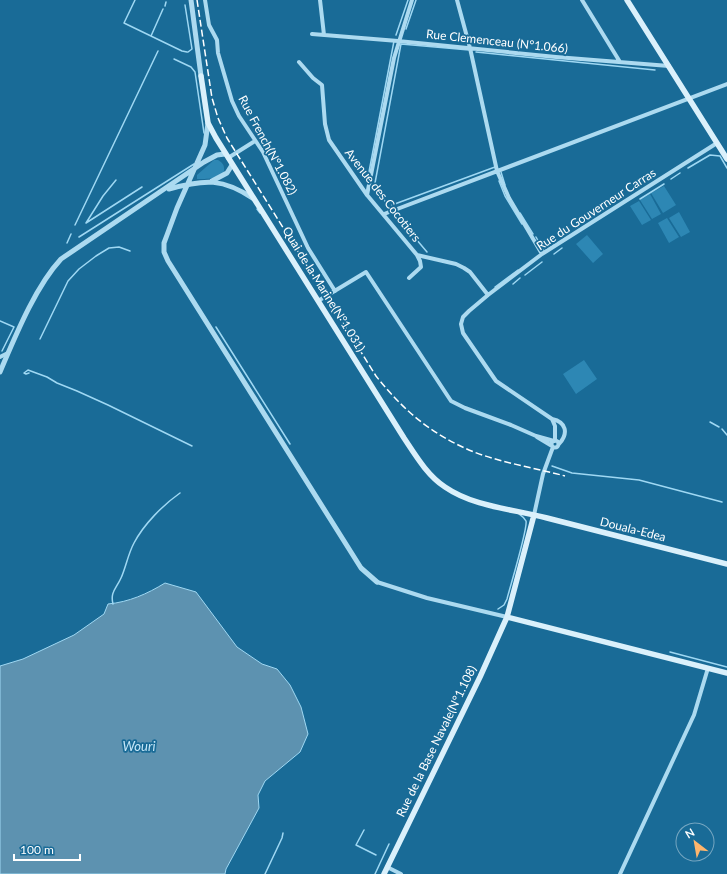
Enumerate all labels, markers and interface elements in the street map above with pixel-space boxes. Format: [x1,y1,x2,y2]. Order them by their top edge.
street label: Rue Clemenceau (N°1.066) [425,26,569,56]
street label: Rue French(N°1.082) [235,93,301,197]
street label: Avenue des Cocotiers [342,145,424,245]
street label: Rue du Gouverneur Carras [533,165,659,253]
street label: Quai de la Marine(N°1.031) [279,224,369,354]
street label: Douala-Edea [598,514,668,544]
street label: Rue de la Base Navale(N°1.108) [393,663,479,819]
water label: Wouri [123,738,155,754]
north arrow [675,822,715,862]
text: N [683,825,697,841]
scale bar [14,836,80,862]
text: 100 m [20,842,54,857]

